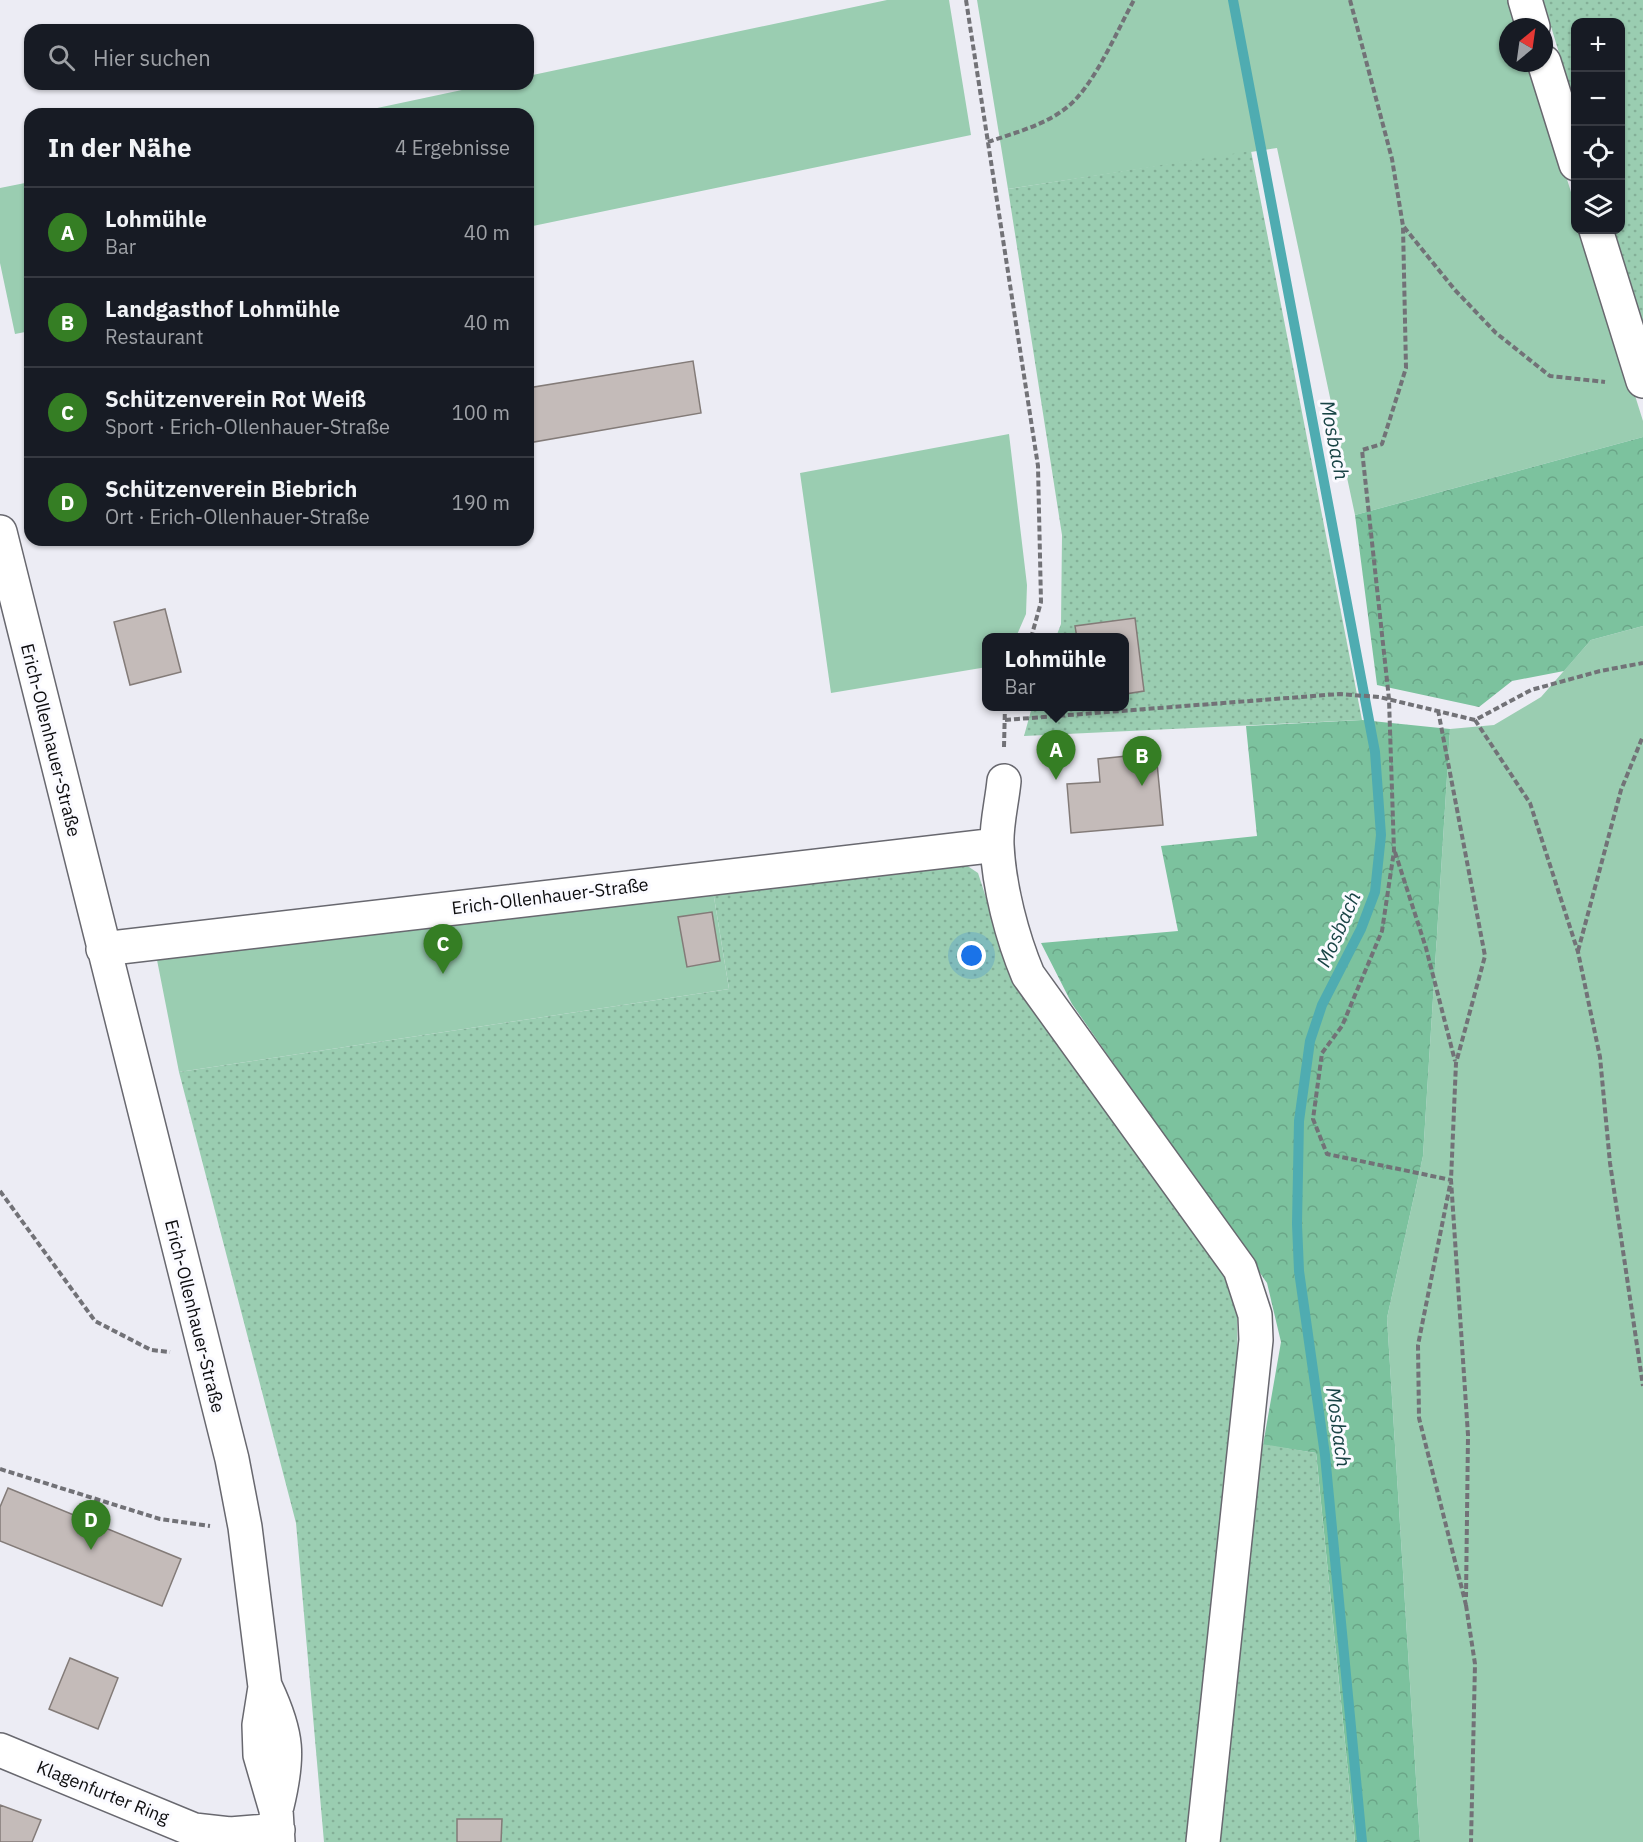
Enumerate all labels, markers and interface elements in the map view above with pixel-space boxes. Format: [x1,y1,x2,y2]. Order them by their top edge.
north arrow [1499,18,1553,72]
map controls [1571,18,1625,234]
button: + [1571,18,1625,72]
search box [24,24,534,90]
icon: search [45,41,78,74]
text: Hier suchen [93,43,211,72]
button: − [1571,72,1625,126]
button: locate [1571,126,1625,180]
text: In der Nähe [48,130,192,164]
text: 4 Ergebnisse [395,134,510,161]
button: layers [1571,180,1625,234]
text: Lohmühle [105,204,207,233]
text: A [61,219,74,246]
text: 40 m [464,219,510,246]
text: Bar [105,233,136,260]
text: Landgasthof Lohmühle [105,294,340,323]
text: B [61,309,74,336]
text: 40 m [464,309,510,336]
text: Restaurant [105,323,203,350]
text: Schützenverein Rot Weiß [105,384,366,413]
water label: Mosbach [1314,398,1356,482]
text: C [61,399,74,426]
text: 100 m [452,399,510,426]
text: Sport · Erich-Ollenhauer-Straße [105,413,390,440]
text: Schützenverein Biebrich [105,474,357,503]
text: D [61,489,74,516]
text: 190 m [452,489,510,516]
text: Ort · Erich-Ollenhauer-Straße [105,503,370,530]
popup [982,633,1129,711]
street label: Erich-Ollenhauer-Straße [16,641,86,839]
text: Lohmühle [1005,644,1106,673]
text: Bar [1005,673,1036,700]
pin: A [1036,730,1076,780]
pin: B [1122,736,1162,786]
street label: Erich-Ollenhauer-Straße [450,872,650,919]
water label: Mosbach [1309,887,1367,971]
pin: C [424,924,462,974]
your location [957,941,986,970]
street label: Erich-Ollenhauer-Straße [160,1217,230,1415]
water label: Mosbach [1320,1385,1358,1469]
pin: D [72,1500,110,1550]
street label: Klagenfurter Ring [33,1755,173,1829]

